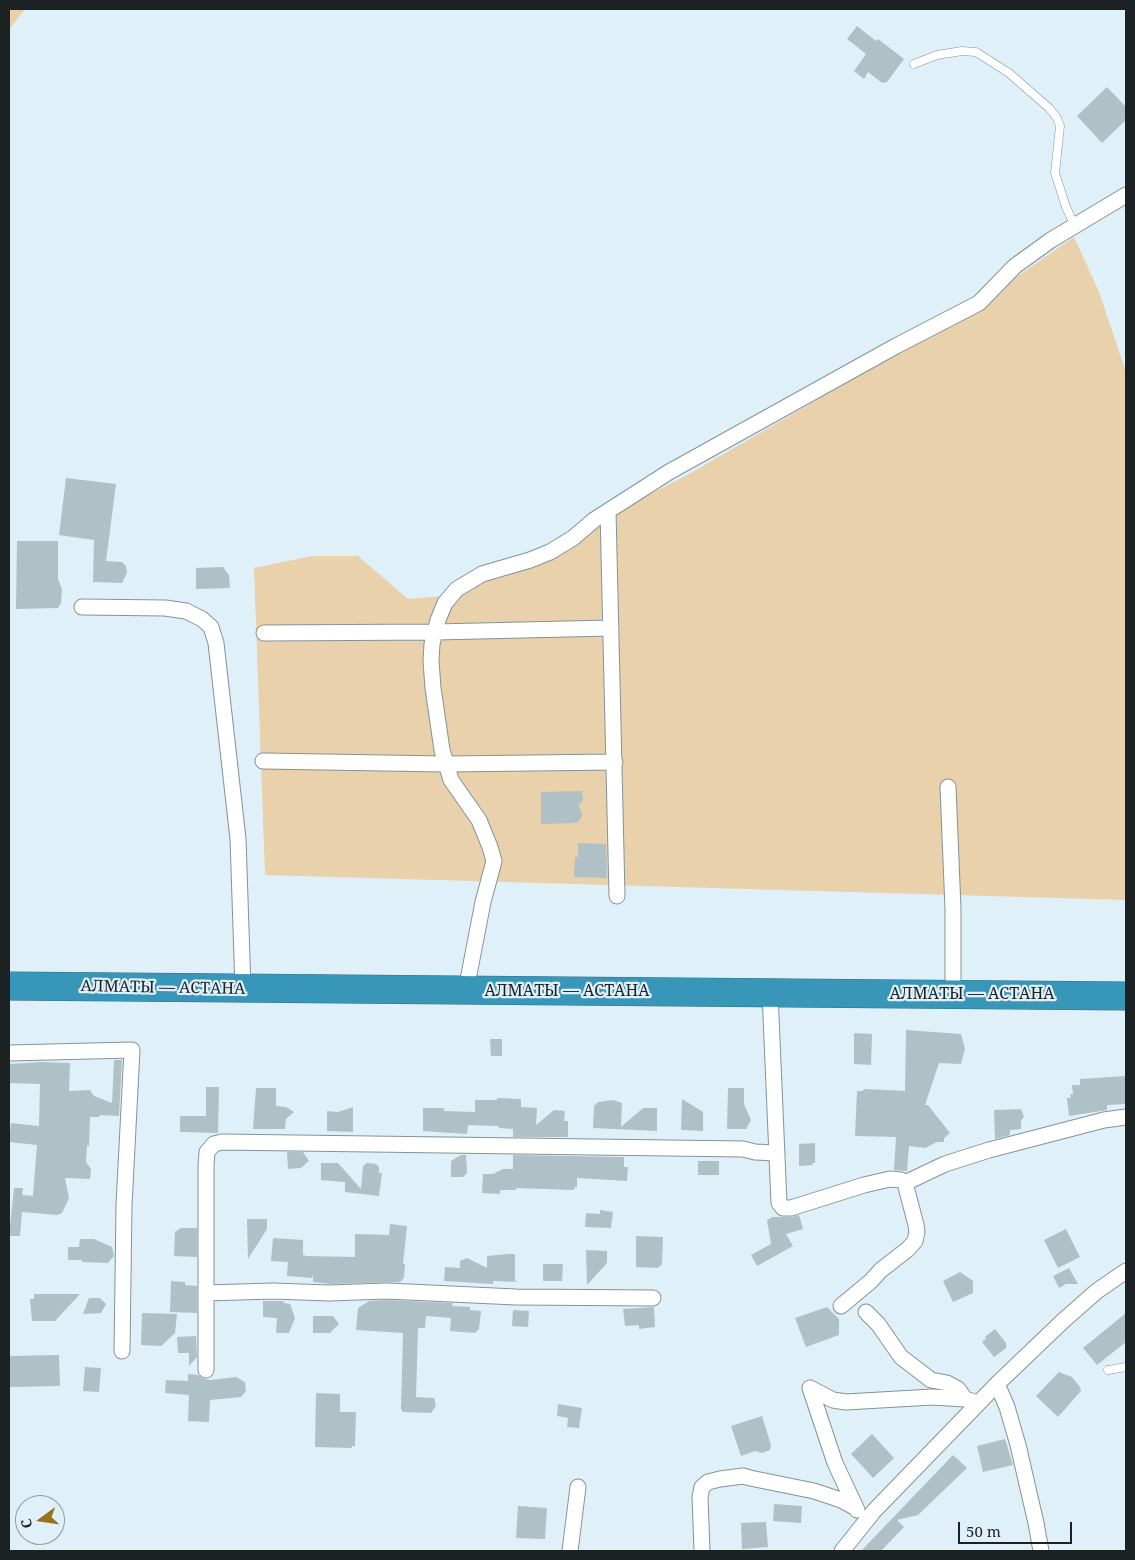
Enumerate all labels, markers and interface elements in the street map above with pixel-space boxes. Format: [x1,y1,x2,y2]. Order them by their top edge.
street label: АЛМАТЫ — АСТАНА [80,977,246,999]
street label: АЛМАТЫ — АСТАНА [485,981,649,1001]
street label: АЛМАТЫ — АСТАНА [890,984,1054,1004]
north arrow [15,1495,65,1545]
scale bar [960,1512,1074,1544]
text: С [16,1517,36,1530]
text: 50 m [966,1521,1001,1541]

